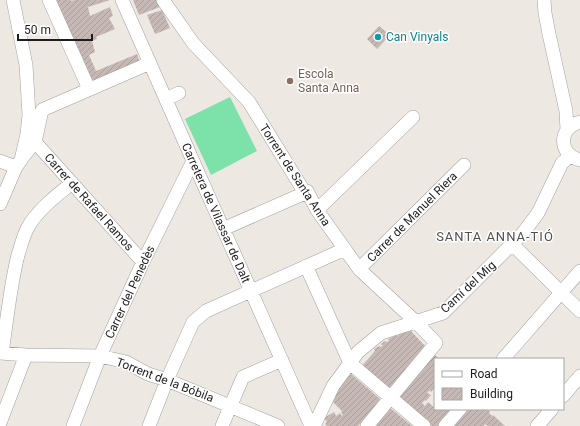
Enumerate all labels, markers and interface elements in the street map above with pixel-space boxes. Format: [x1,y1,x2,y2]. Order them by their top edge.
scale bar [18,16,92,42]
text: 50 m [24,23,51,37]
place label: Can Vinyals [386,30,448,44]
marker: Can Vinyals [373,32,383,42]
place label: Escola Santa Anna [298,67,359,95]
marker: Escola Santa Anna [285,76,295,86]
street label: Torrent de Santa Anna [257,121,333,229]
street label: Carretera de Vilassar de Dalt [179,141,253,285]
street label: Carrer de Rafael Ramos [42,150,136,254]
street label: Carrer de Manuel Riera [364,169,460,265]
district label: SANTA ANNA-TIÓ [436,229,554,244]
street label: Carrer del Penedès [102,243,158,341]
street label: Camí del Mig [438,258,498,316]
street label: Torrent de la Bóbila [114,355,216,405]
legend [434,358,564,410]
text: Road [470,367,498,381]
text: Building [470,387,513,401]

